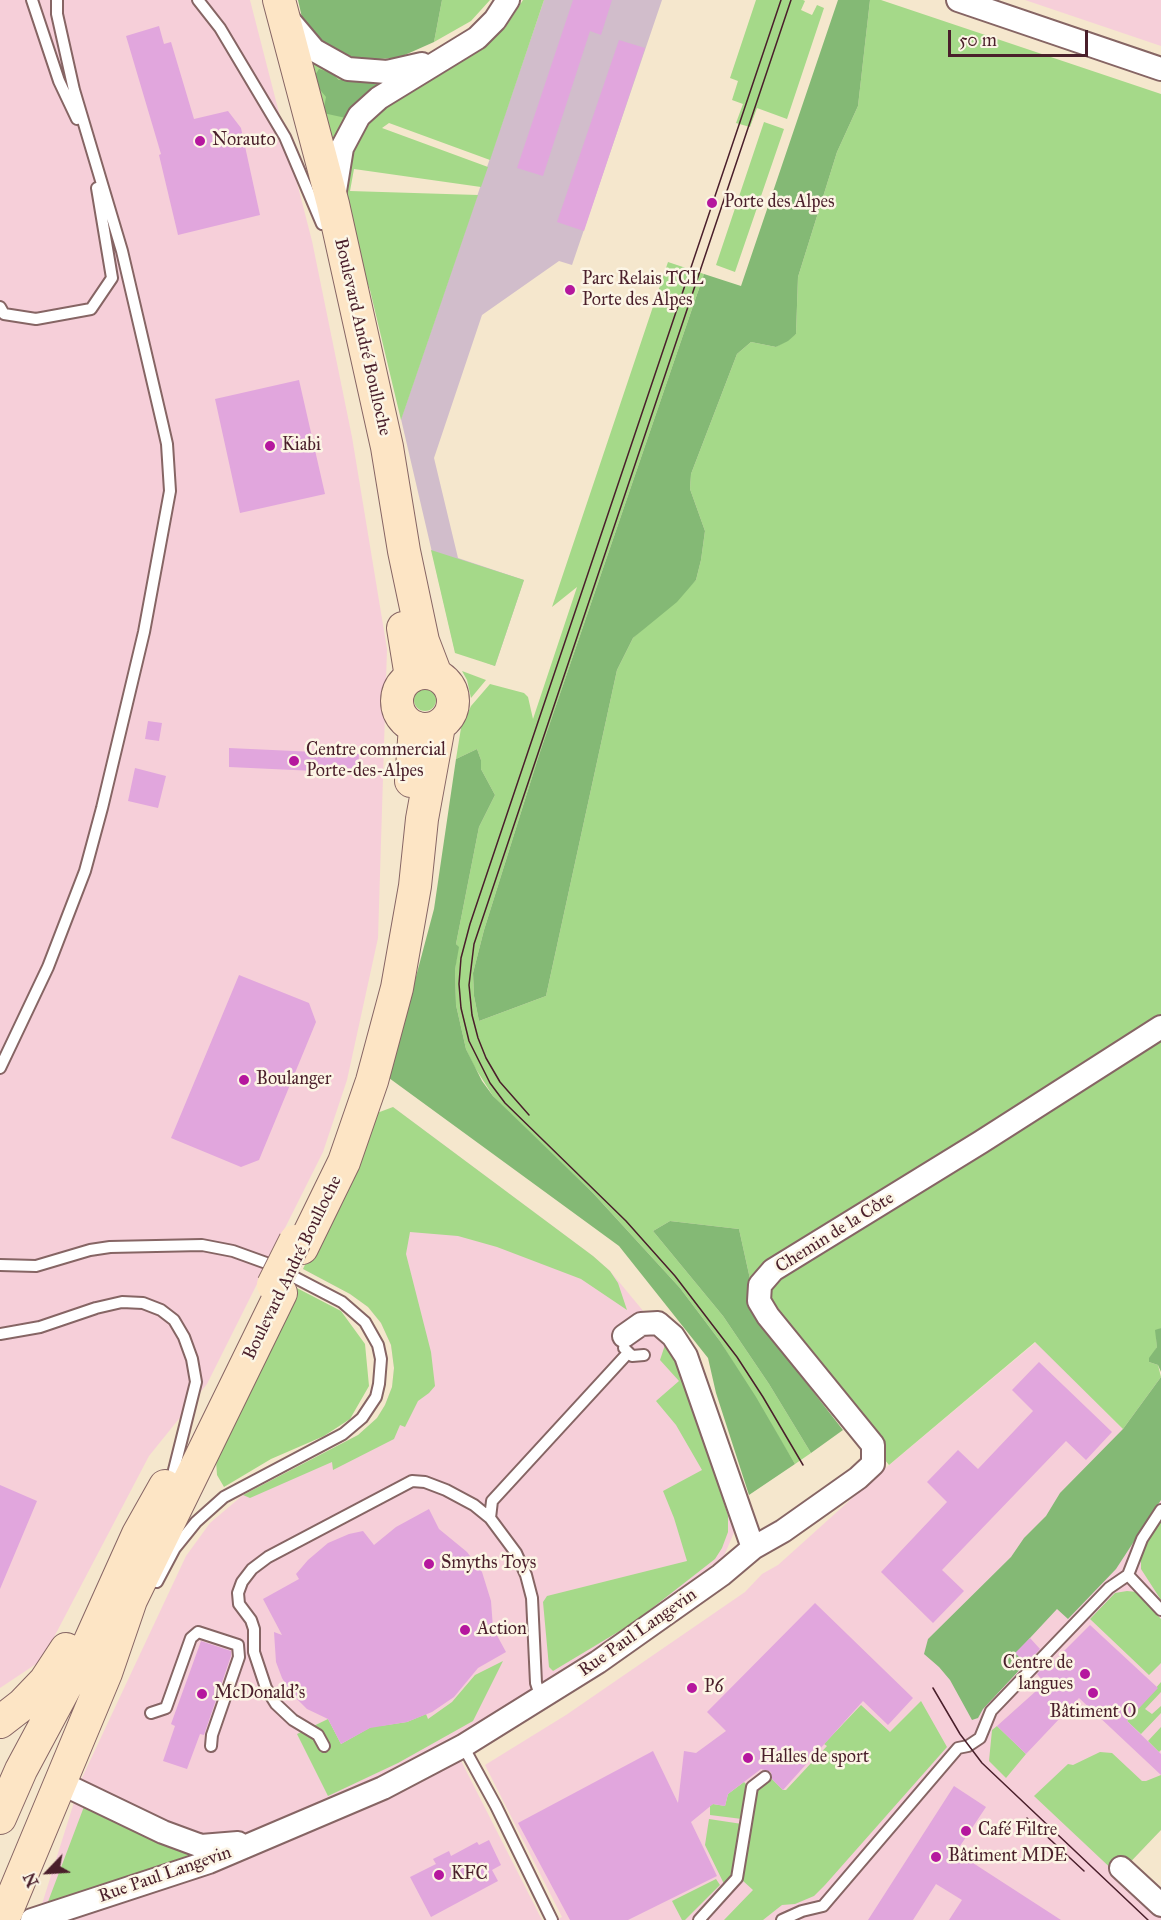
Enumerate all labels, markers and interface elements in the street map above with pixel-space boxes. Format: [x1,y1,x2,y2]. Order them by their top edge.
scale bar [951,18,1090,56]
text: 50 m [959,29,997,51]
place label: Norauto [212,130,276,152]
marker: Norauto [193,134,207,148]
place label: Porte des Alpes [724,192,835,214]
marker: Porte des Alpes [705,196,719,210]
street label: Boulevard André Boulloche [329,236,395,438]
place label: Parc Relais TCL Porte des Alpes [582,269,704,312]
marker: Parc Relais TCL Porte des Alpes [563,283,577,297]
place label: Kiabi [282,435,321,457]
marker: Kiabi [263,439,277,453]
place label: Centre commercial Porte-des-Alpes [306,740,446,783]
marker: Centre commercial Porte-des-Alpes [287,754,301,768]
place label: Boulanger [256,1069,332,1091]
marker: Boulanger [237,1073,251,1087]
street label: Boulevard André Boulloche [239,1172,347,1364]
street label: Chemin de la Côte [772,1188,898,1278]
place label: Smyths Toys [441,1553,536,1575]
marker: Smyths Toys [422,1557,436,1571]
street label: Rue Paul Langevin [575,1584,701,1682]
place label: Action [477,1619,527,1641]
marker: Action [458,1623,472,1637]
place label: Centre de langues [1003,1653,1073,1696]
marker: Centre de langues [1078,1667,1092,1681]
place label: P6 [704,1677,724,1699]
marker: P6 [685,1681,699,1695]
place label: McDonald's [214,1683,305,1705]
marker: Bâtiment O [1086,1686,1100,1700]
marker: McDonald's [195,1687,209,1701]
place label: Bâtiment O [1049,1702,1137,1724]
place label: Halles de sport [760,1747,869,1769]
marker: Halles de sport [741,1751,755,1765]
place label: Café Filtre [978,1820,1057,1842]
marker: Café Filtre [959,1824,973,1838]
north arrow [18,1842,78,1902]
street label: Rue Paul Langevin [96,1842,234,1908]
place label: Bâtiment MDE [948,1846,1067,1868]
marker: Bâtiment MDE [929,1850,943,1864]
place label: KFC [451,1864,488,1886]
marker: KFC [432,1868,446,1882]
text: N [20,1870,43,1890]

